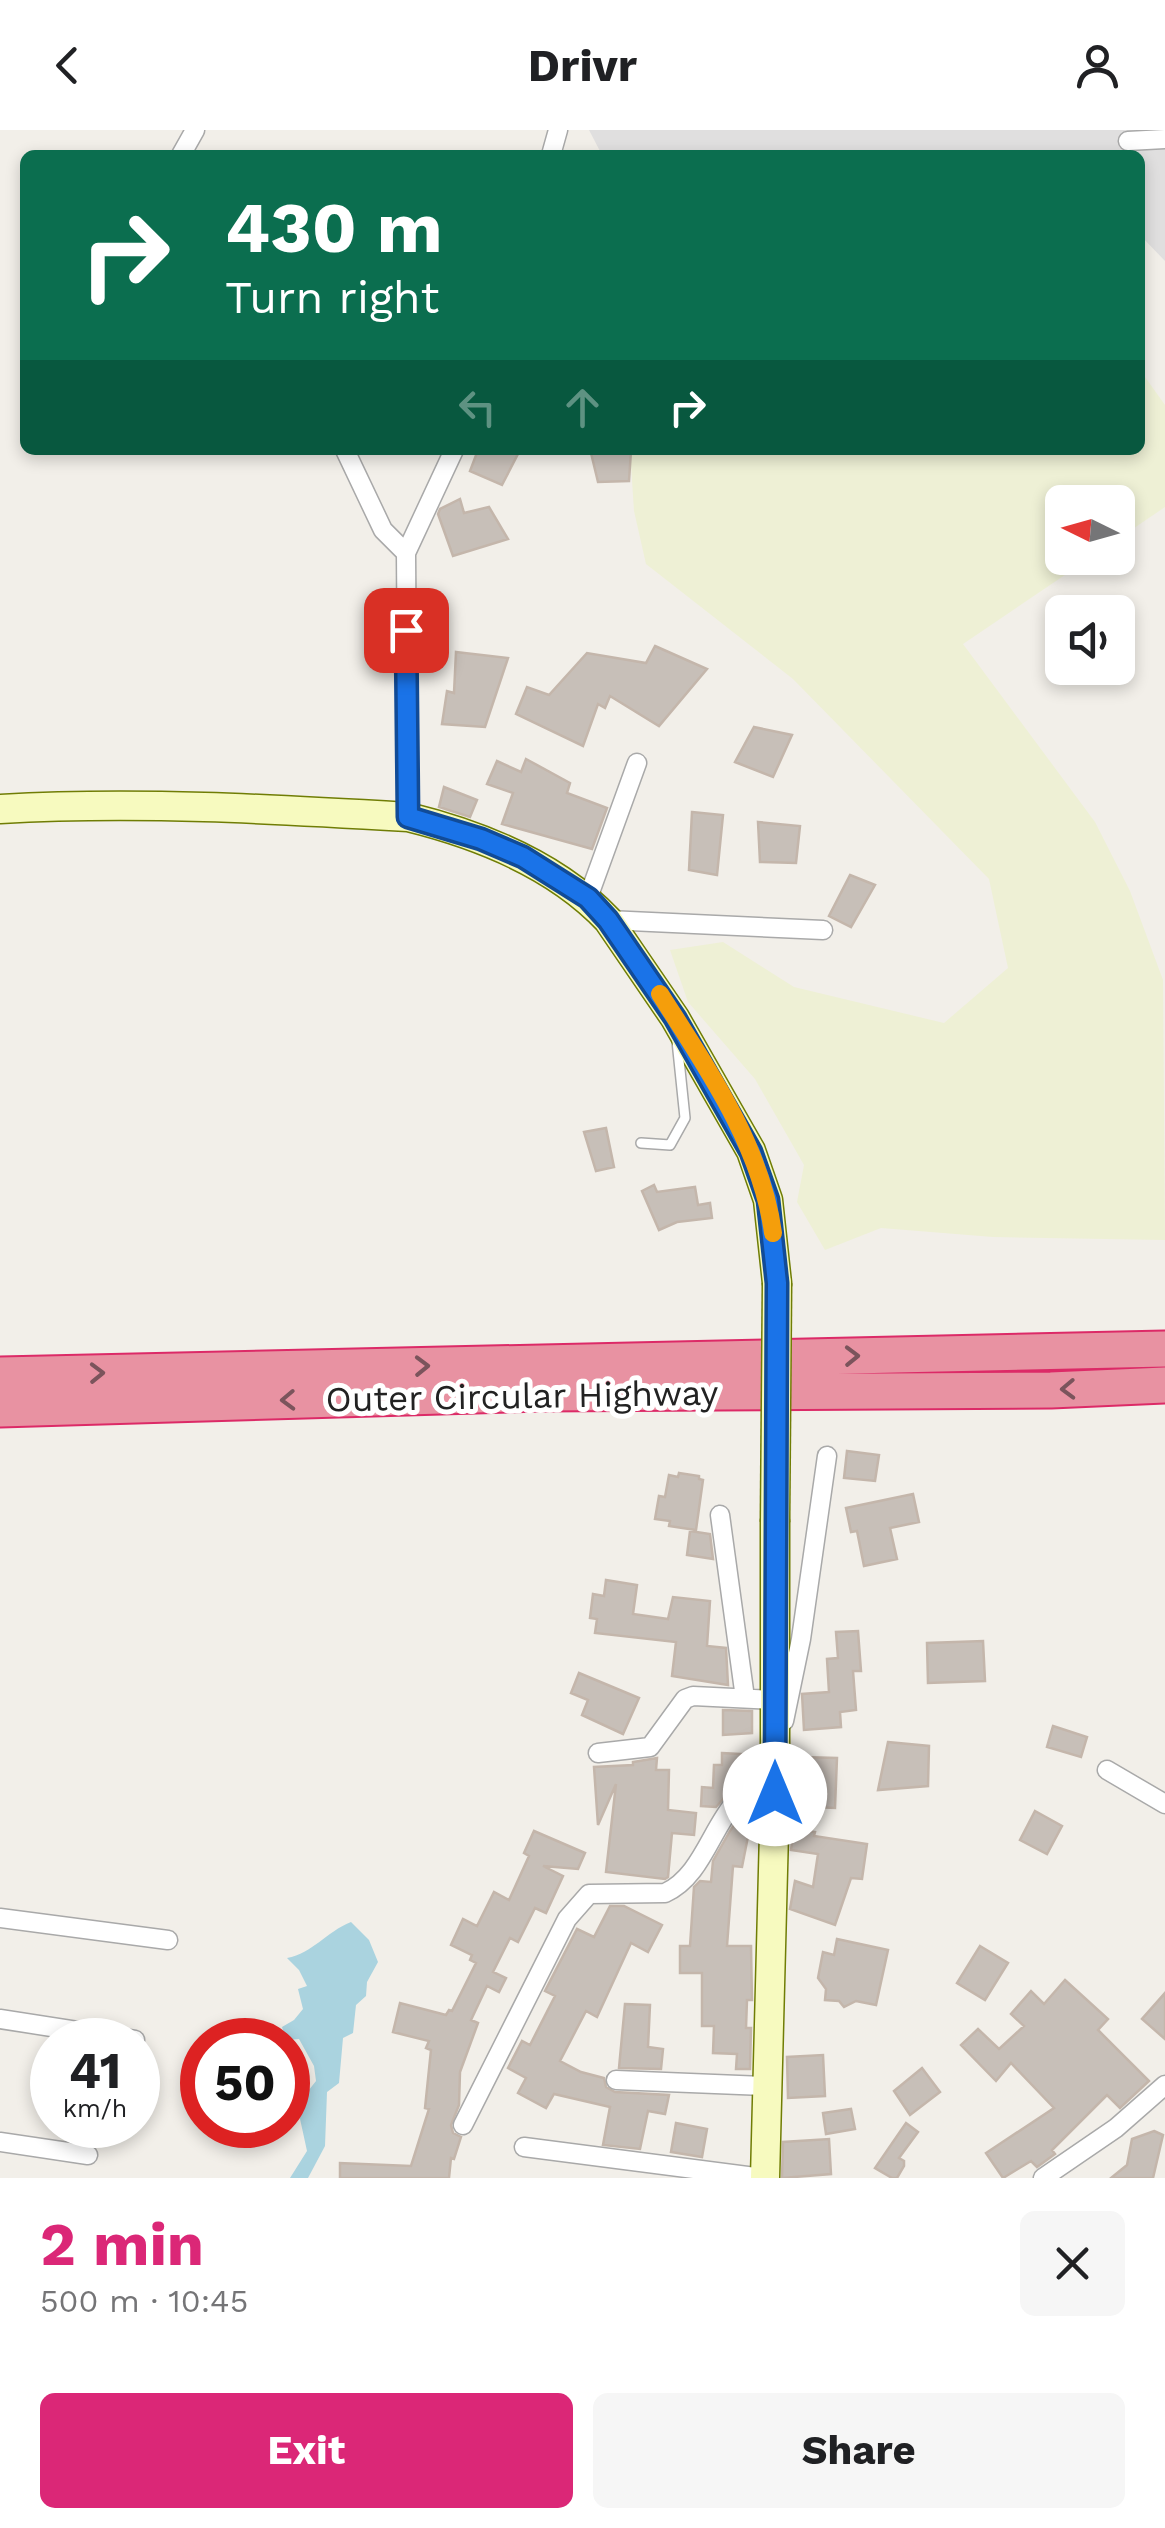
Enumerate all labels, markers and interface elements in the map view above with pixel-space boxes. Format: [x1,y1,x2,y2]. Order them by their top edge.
icon: back [40,38,95,93]
icon: person [1070,38,1125,93]
text: Drivr [528,39,637,92]
text: 430 m [225,187,443,269]
icon: right [60,190,190,320]
text: Turn right [225,271,439,324]
icon: left [450,380,505,435]
icon: ahead [555,380,610,435]
icon: right [660,380,715,435]
north arrow [1045,485,1135,575]
map controls [1045,485,1135,685]
pin [364,588,449,673]
button: sound [1045,595,1135,685]
icon: arrive [379,603,434,658]
one-way arrow [846,1345,861,1367]
one-way arrow [415,1355,431,1376]
one-way arrow [90,1363,106,1384]
street label: Outer Circular Highway [325,1372,719,1420]
one-way arrow [1059,1378,1075,1399]
one-way arrow [279,1390,295,1411]
position arrow [723,1742,827,1846]
speed limit sign: 50 [180,2018,310,2148]
text: 41 [69,2041,121,2100]
text: km/h [63,2094,127,2123]
text: 2 min [40,2209,204,2280]
button: close [1020,2211,1125,2316]
text: 500 m · 10:45 [40,2282,248,2320]
button: Exit [40,2393,573,2508]
button: Share [593,2393,1125,2508]

